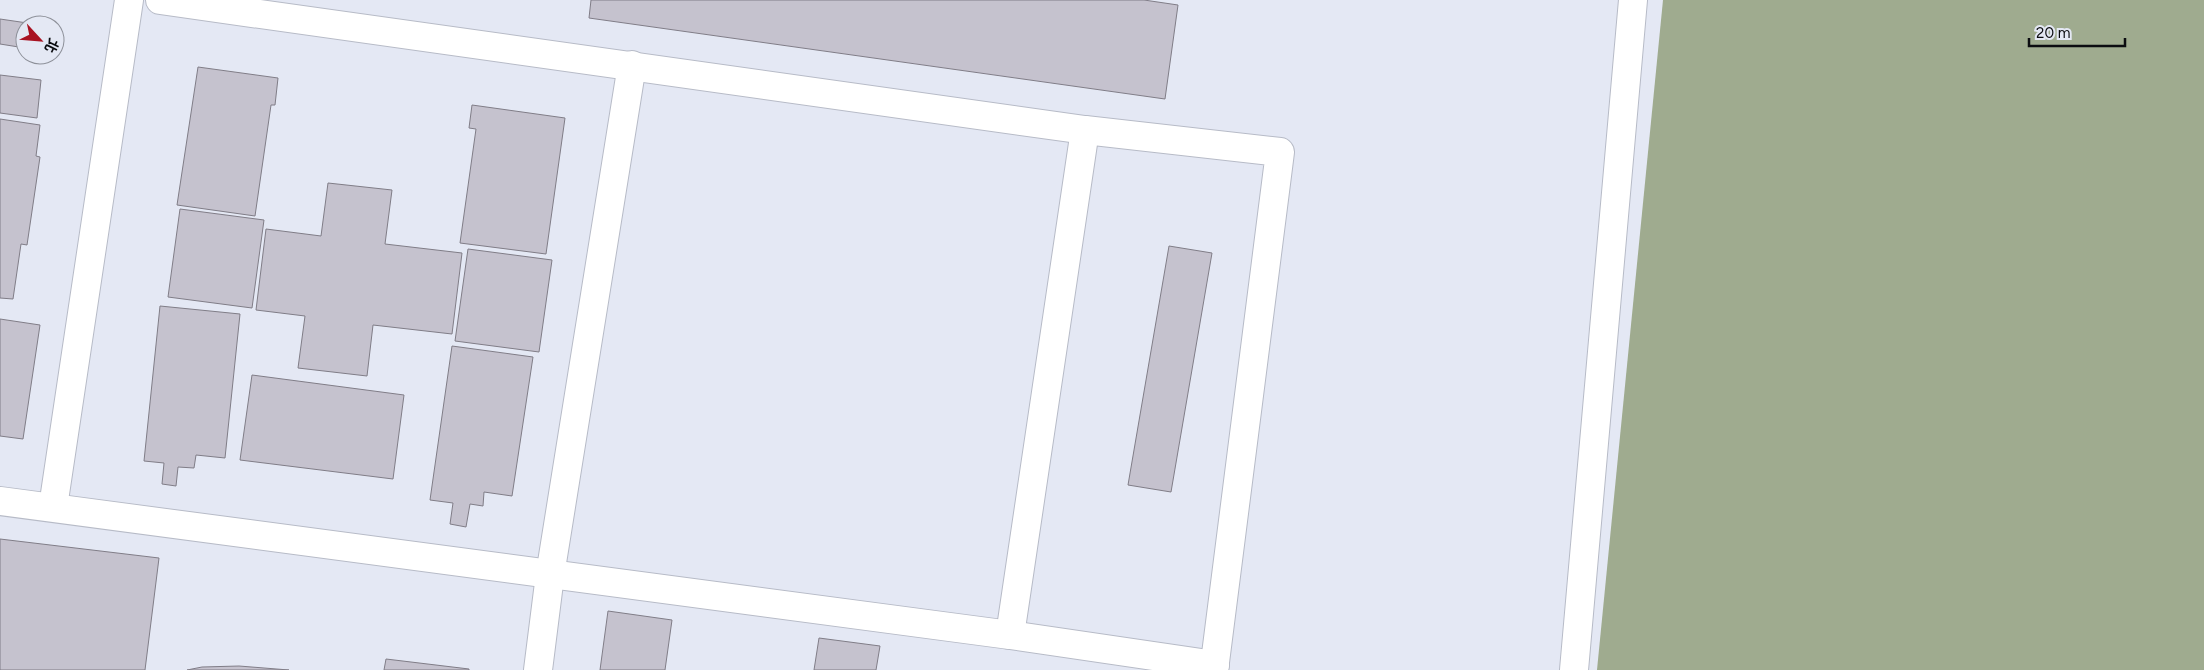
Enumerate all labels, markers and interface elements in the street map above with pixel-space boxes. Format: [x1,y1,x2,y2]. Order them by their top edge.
north arrow [15,15,65,65]
scale bar [2029,15,2125,47]
text: 20 m [2036,24,2070,42]
text: 北 [41,35,62,55]

